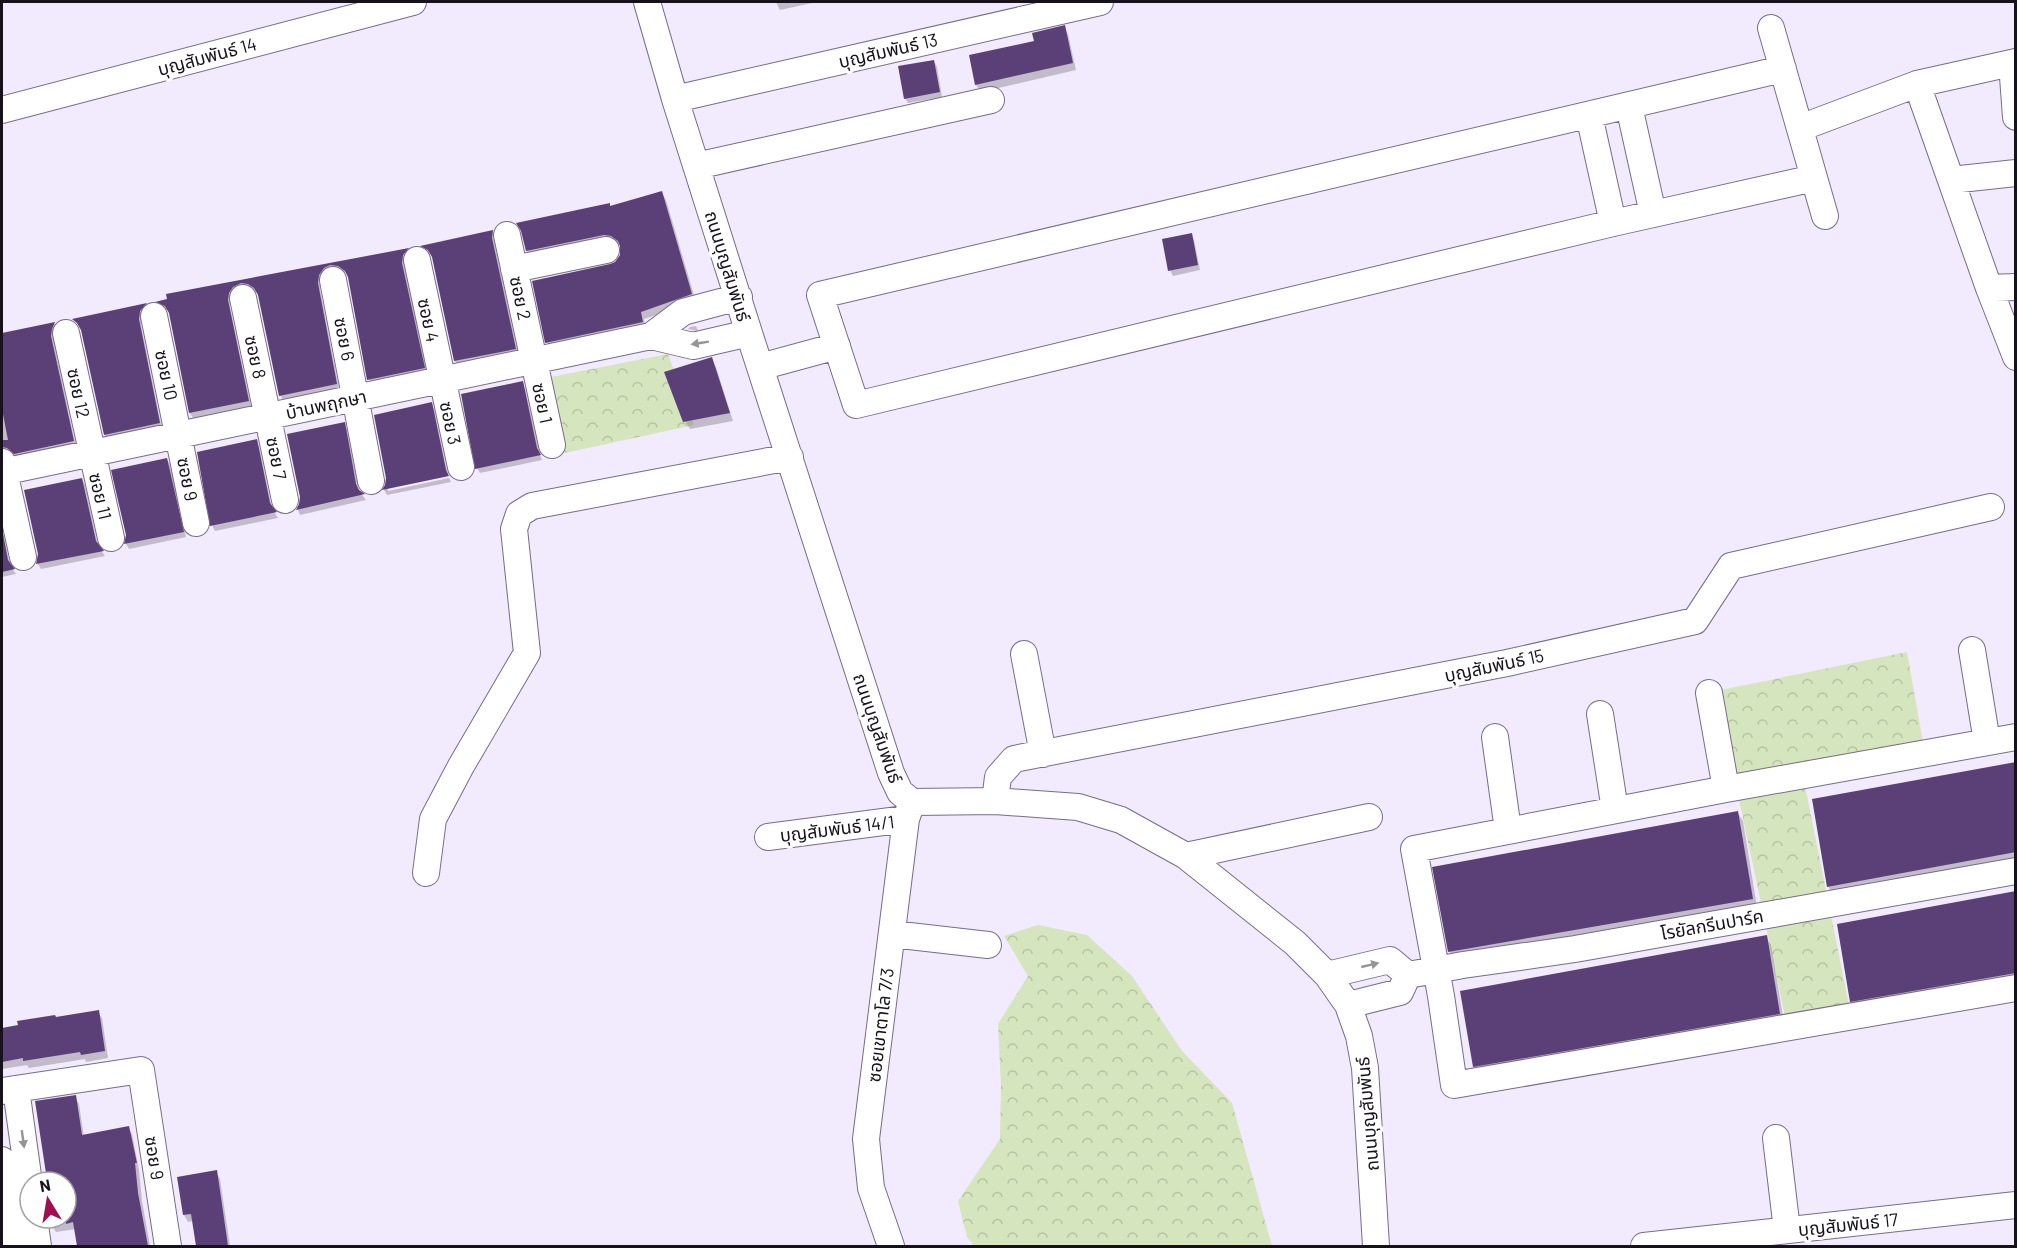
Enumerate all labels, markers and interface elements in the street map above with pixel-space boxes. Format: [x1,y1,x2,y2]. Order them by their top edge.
street label: บุญสัมพันธ์ 13 [836,28,940,73]
street label: บุญสัมพันธ์ 14 [155,32,259,81]
street label: ถนนบุญสัมพันธ์ [700,208,755,325]
street label: ซอย 2 [506,274,536,322]
street label: ซอย 4 [414,296,444,344]
street label: ซอย 6 [330,315,360,363]
street label: ซอย 8 [241,333,271,381]
one-way arrow [690,339,709,348]
street label: ซอย 10 [151,348,183,402]
street label: ซอย 12 [63,366,95,420]
street label: ซอย 1 [528,381,558,425]
street label: บ้านพฤกษา [284,385,368,423]
street label: ซอย 3 [436,399,466,447]
street label: ซอย 7 [262,435,292,482]
street label: ซอย 9 [173,455,203,503]
street label: ซอย 11 [85,470,117,522]
street label: บุญสัมพันธ์ 15 [1442,644,1546,687]
street label: ถนนบุญสัมพันธ์ [848,670,907,786]
street label: บุญสัมพันธ์ 14/1 [778,810,896,847]
street label: โรยัลกรีนปาร์ค [1659,904,1765,944]
one-way arrow [1361,959,1379,969]
street label: ซอยเขาตาโล 7/3 [862,966,898,1084]
street label: ถนนบุญสัมพันธ์ [1351,1055,1384,1172]
one-way arrow [18,1130,27,1149]
street label: ซอย 9 [141,1135,169,1181]
north arrow [18,1170,78,1230]
text: N [38,1174,52,1195]
street label: บุญสัมพันธ์ 17 [1797,1208,1900,1241]

